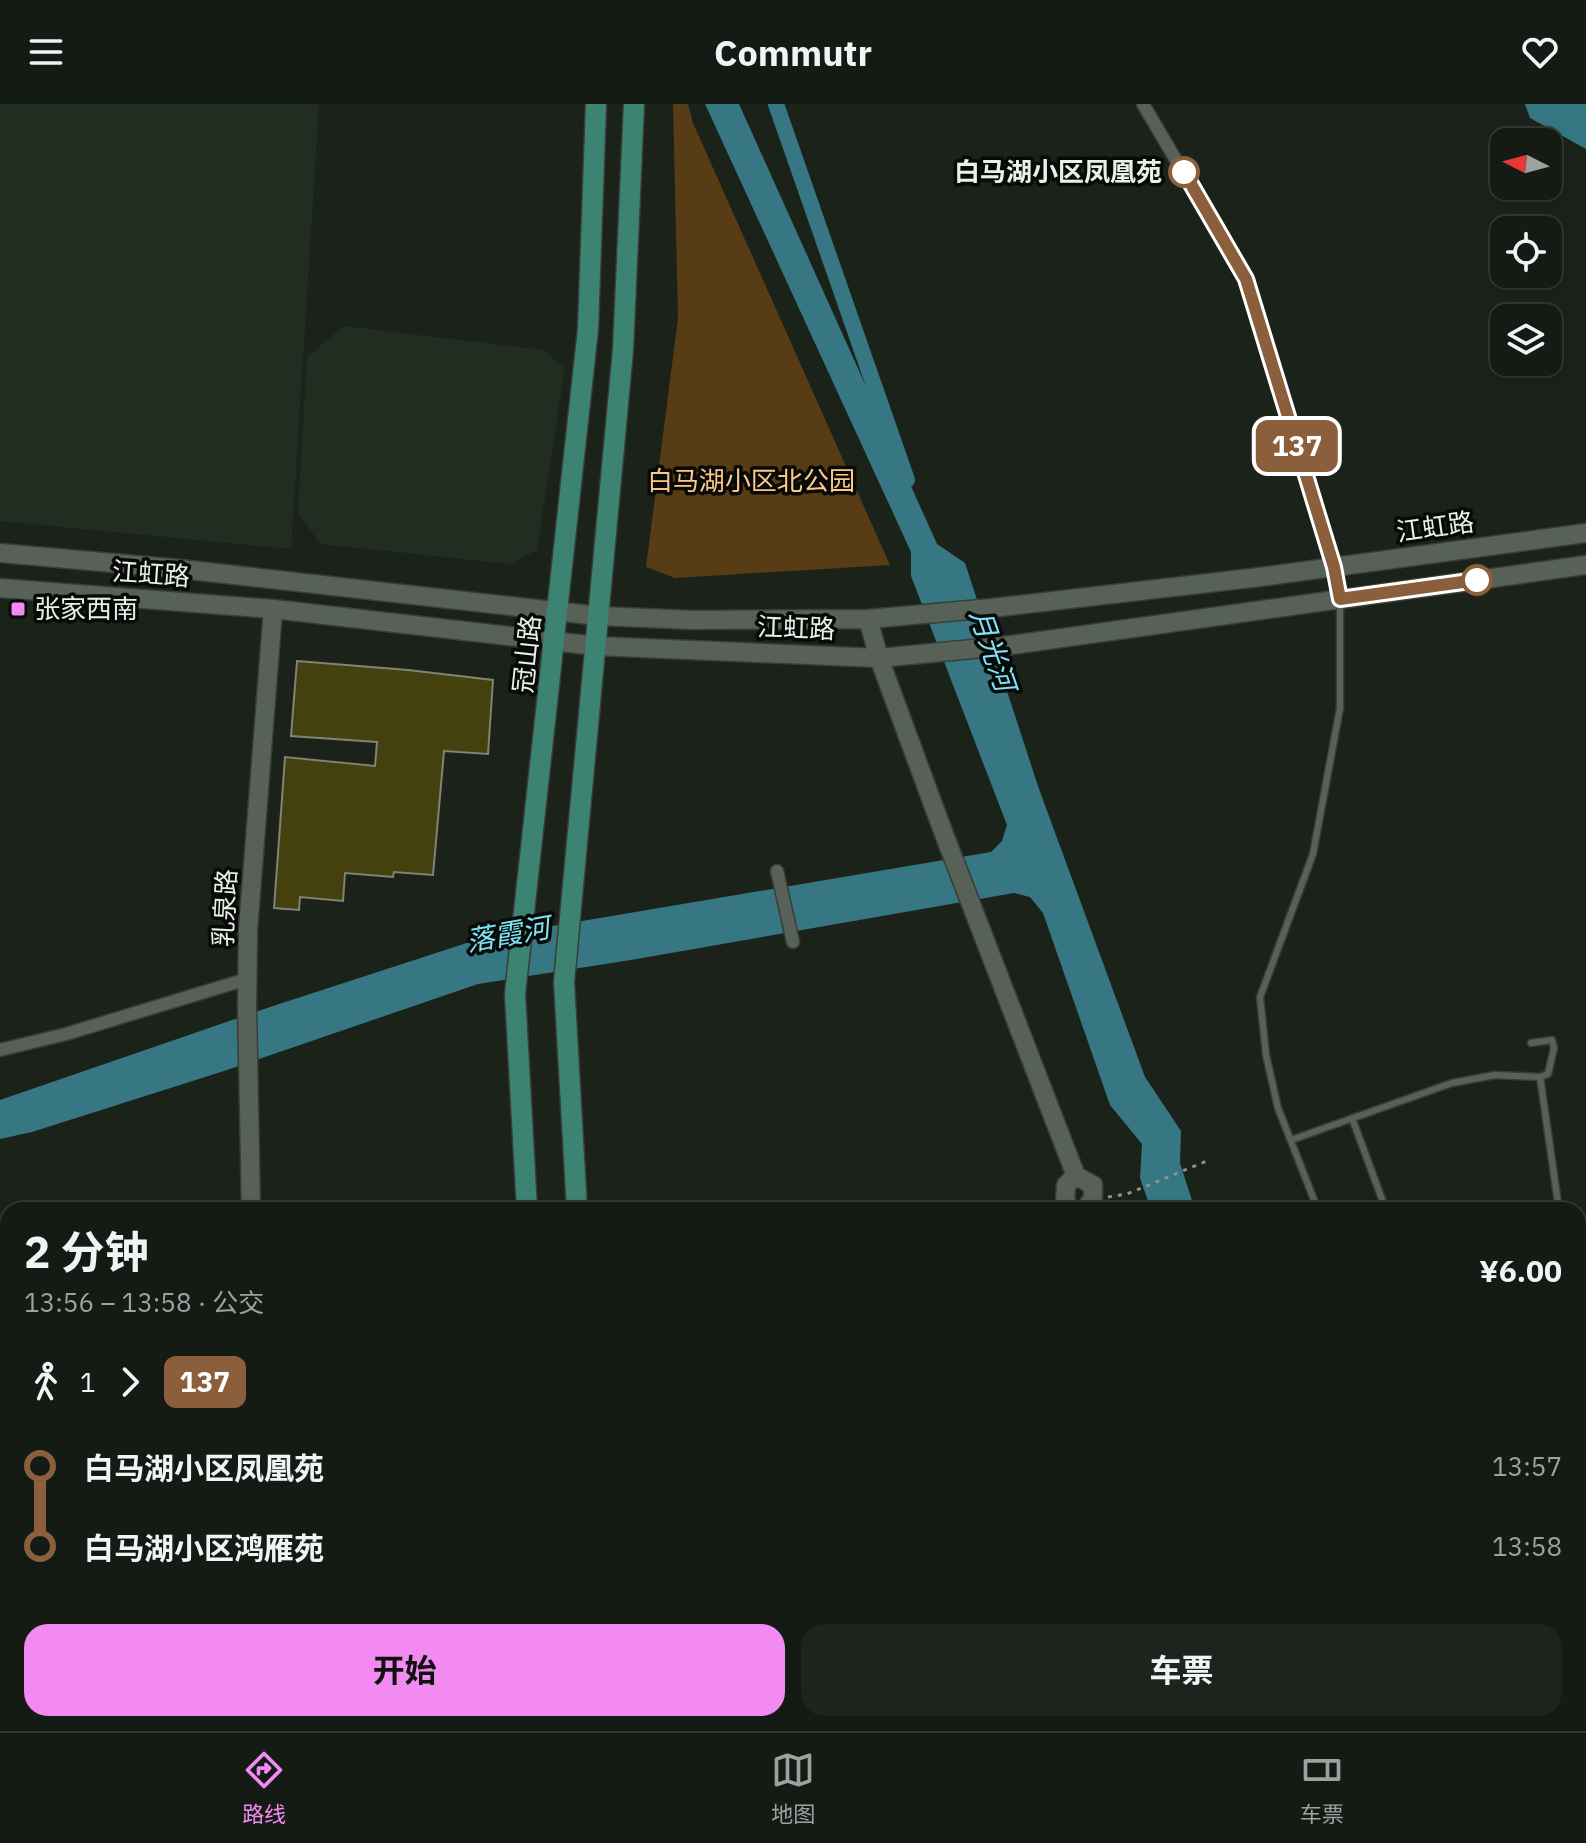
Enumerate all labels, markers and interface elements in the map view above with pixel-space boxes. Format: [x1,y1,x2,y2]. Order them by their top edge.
text: Commutr [714,29,872,76]
icon: menu [24,30,68,74]
icon: heart [1518,30,1562,74]
north arrow [1490,128,1562,200]
map controls [1490,128,1562,376]
place label: 白马湖小区凤凰苑 [954,154,1162,188]
marker: 白马湖小区凤凰苑 [1169,157,1199,187]
button: locate [1490,216,1562,288]
button: layers [1490,304,1562,376]
line badge: 137 [1251,420,1343,472]
text: 137 [1272,427,1322,464]
park label: 白马湖小区北公园 [647,463,855,497]
street label: 江虹路 [1394,504,1476,548]
street label: 江虹路 [111,553,191,593]
unlabelled marker [1462,565,1492,595]
place label: 张家西南 [34,591,138,625]
marker: 张家西南 [9,600,27,618]
water label: 月光河 [962,604,1026,700]
street label: 江虹路 [756,609,836,645]
street label: 冠山路 [505,613,547,694]
street label: 乳泉路 [205,868,243,948]
water label: 落霞河 [463,907,557,959]
text: 2 分钟 [24,1223,149,1280]
text: ¥6.00 [1479,1251,1562,1290]
text: 13:56 – 13:58 · 公交 [24,1285,264,1319]
icon: walk [24,1360,68,1404]
icon: forward [108,1360,152,1404]
text: 137 [180,1363,230,1400]
text: 1 [80,1365,96,1399]
text: 白马湖小区凤凰苑 [84,1448,324,1487]
text: 13:57 [1492,1449,1562,1483]
text: 白马湖小区鸿雁苑 [84,1528,324,1567]
text: 13:58 [1492,1529,1562,1563]
button: 开始 [24,1624,785,1716]
button: 车票 [801,1624,1562,1716]
tab: 路线 [242,1748,286,1828]
tab: 地图 [771,1748,815,1828]
tab: 车票 [1300,1748,1344,1828]

